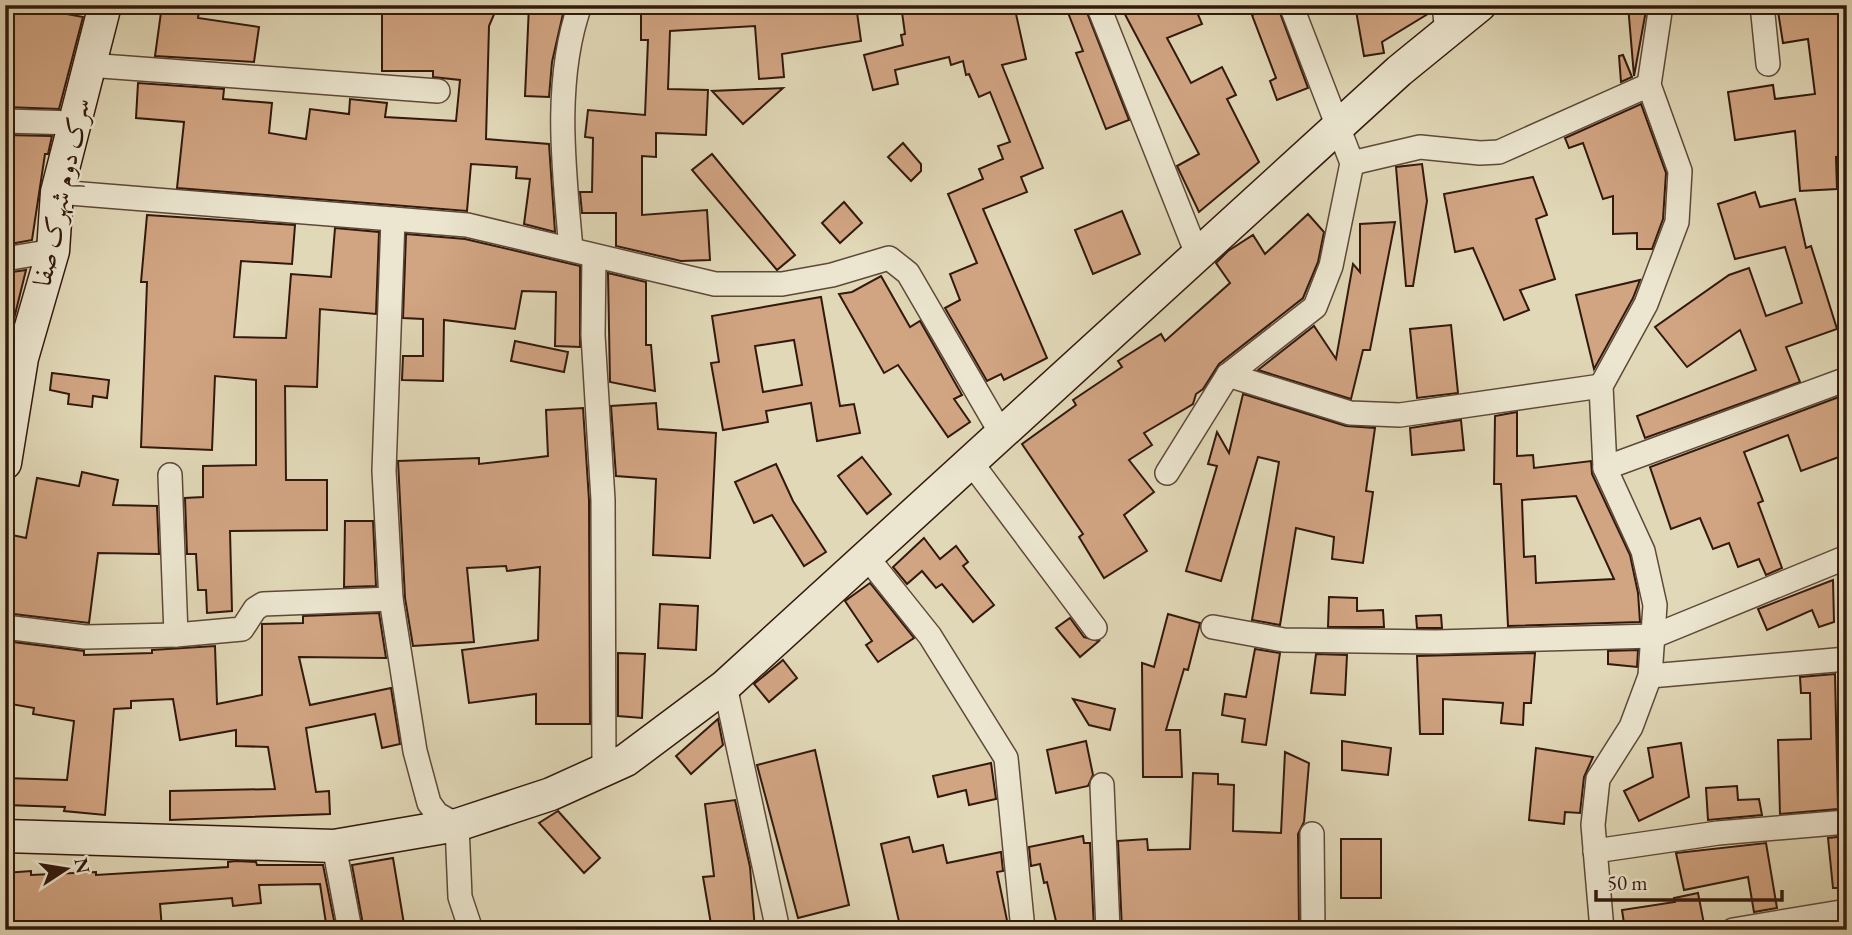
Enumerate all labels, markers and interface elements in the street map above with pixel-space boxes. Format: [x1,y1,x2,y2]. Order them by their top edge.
street label: سرک دوم شهرک صفا [24,95,103,290]
north arrow [32,834,102,904]
text: N [68,855,96,876]
scale bar [1596,858,1782,902]
text: 50 m [1607,869,1648,896]

